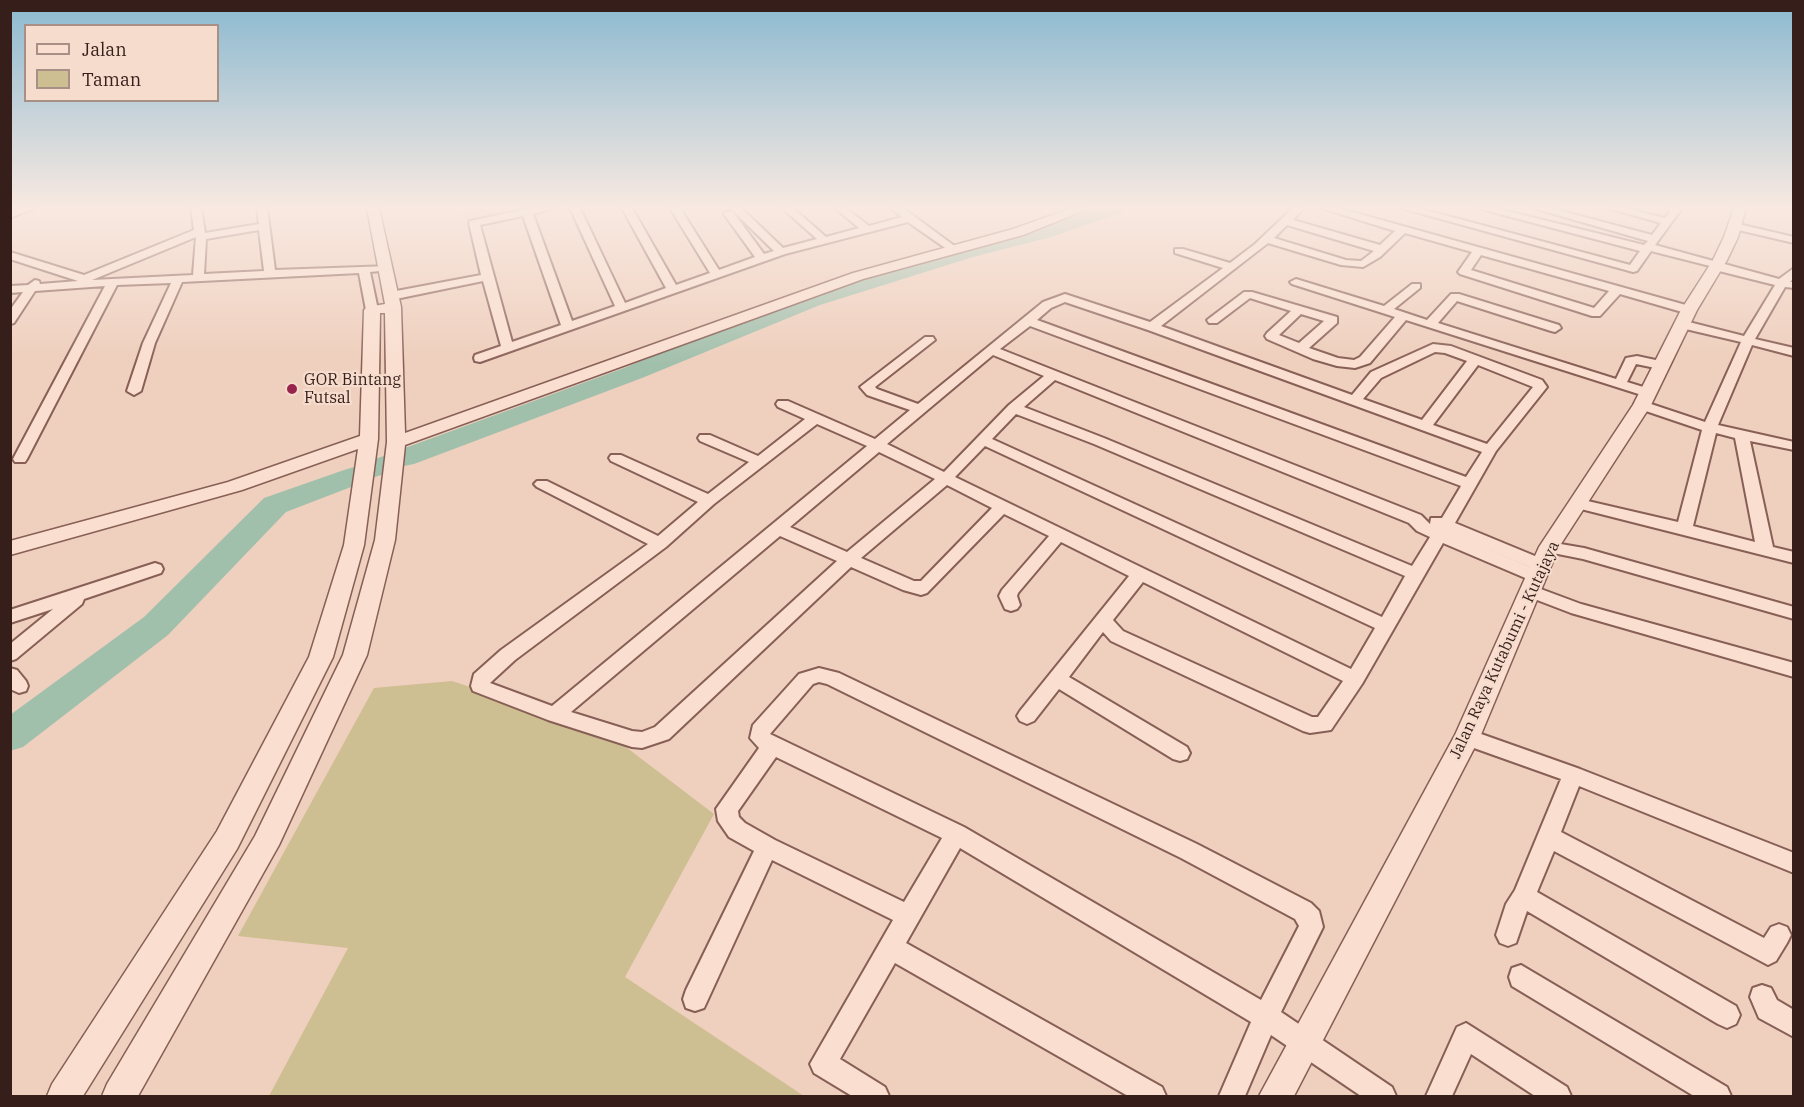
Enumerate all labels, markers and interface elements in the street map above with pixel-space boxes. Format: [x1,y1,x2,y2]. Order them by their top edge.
legend [24,24,219,102]
text: Jalan [82,38,127,61]
text: Taman [82,68,141,91]
place label: GOR Bintang Futsal [304,370,401,408]
marker: GOR Bintang Futsal [285,382,299,396]
street label: Jalan Raya Kutabumi - Kutajaya [1446,538,1564,762]

